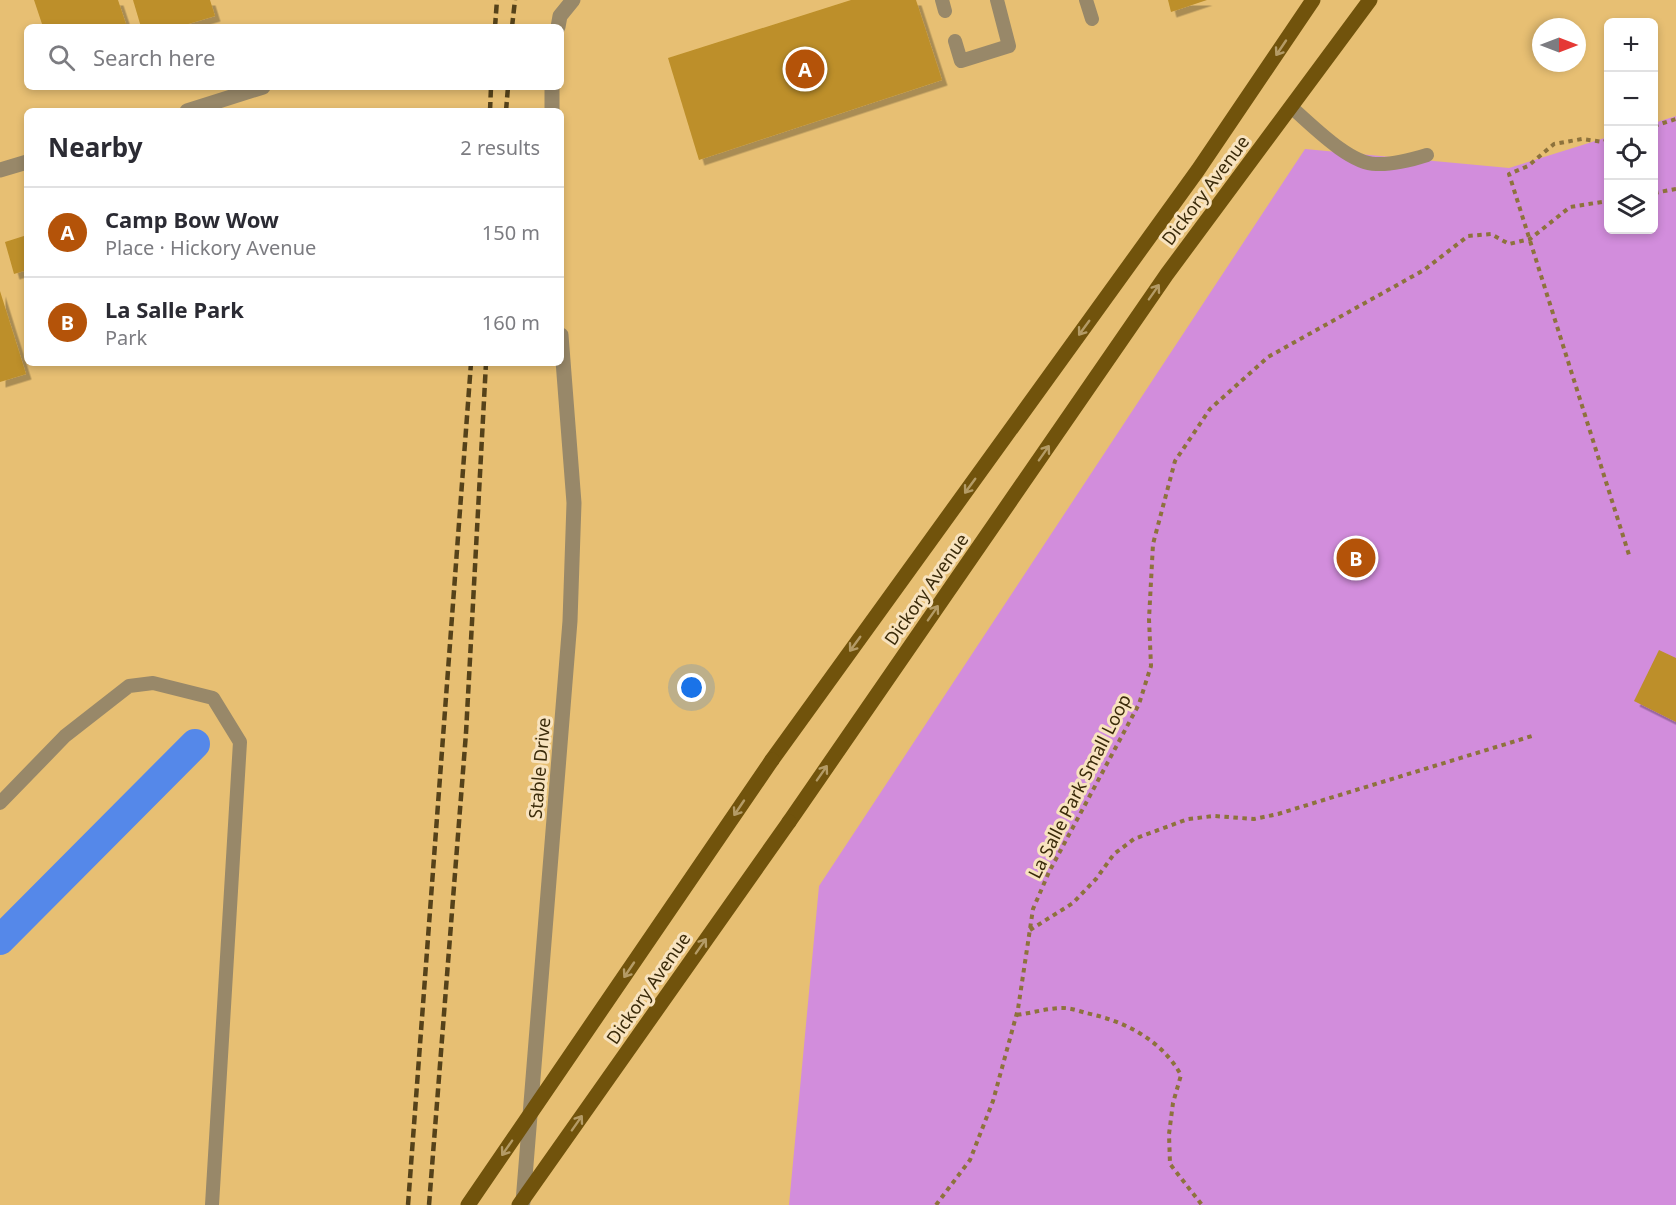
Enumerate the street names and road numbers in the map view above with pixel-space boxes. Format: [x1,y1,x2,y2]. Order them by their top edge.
street label: Dickory Avenue [1156,130,1254,250]
street label: Dickory Avenue [878,528,974,650]
street label: La Salle Park Small Loop [1022,690,1136,882]
street label: Stable Drive [523,716,555,820]
street label: Dickory Avenue [600,927,696,1049]

